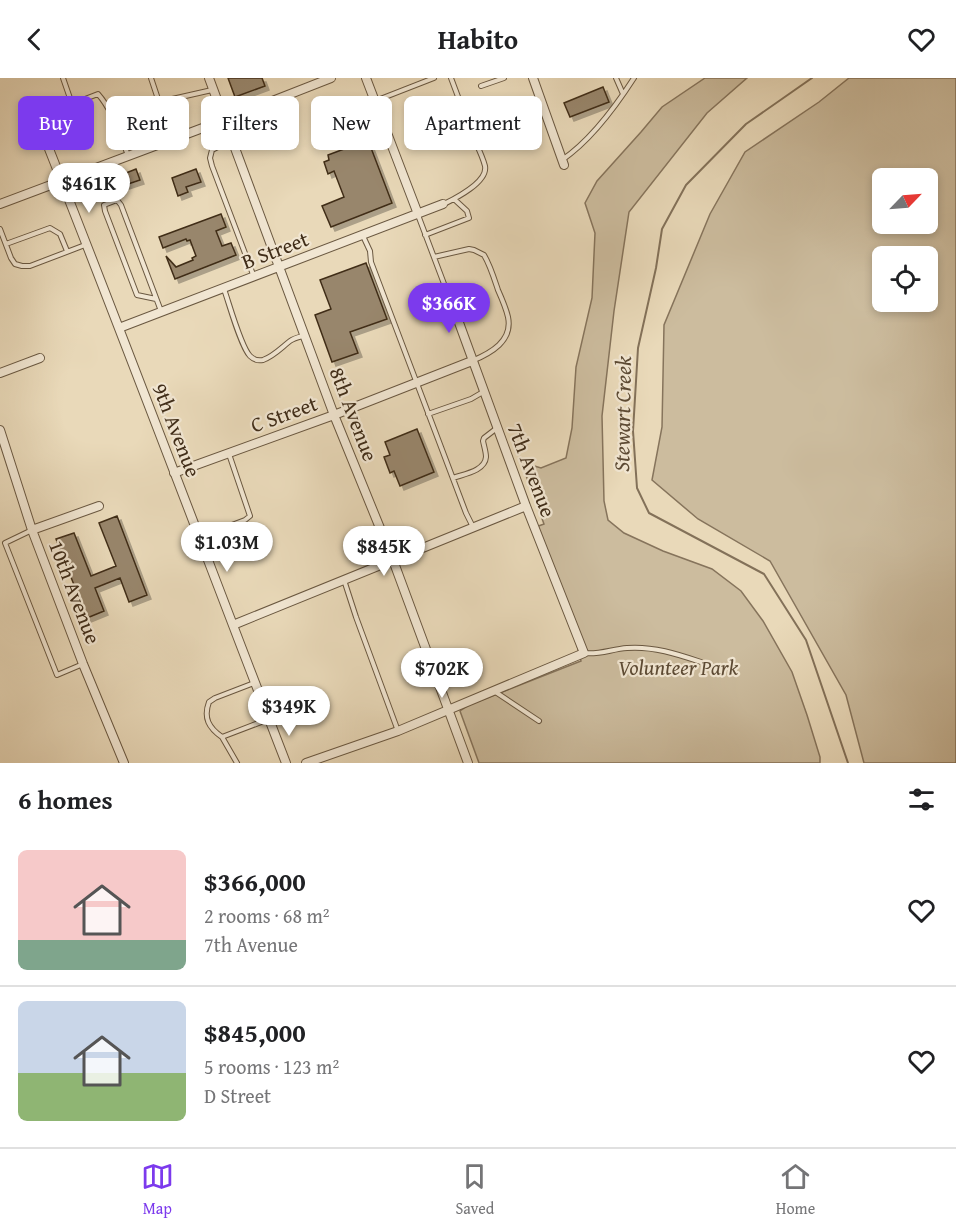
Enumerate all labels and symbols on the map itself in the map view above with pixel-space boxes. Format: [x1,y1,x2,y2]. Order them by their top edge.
pin: $461K [47,163,131,214]
north arrow [872,168,938,234]
street label: B Street [237,223,314,277]
pin: $366K [407,283,491,334]
water label: Stewart Creek [605,355,639,472]
street label: 8th Avenue [322,362,386,466]
street label: 9th Avenue [145,378,209,482]
street label: C Street [246,387,322,440]
street label: 7th Avenue [500,418,564,522]
pin: $1.03M [178,522,276,573]
pin: $845K [342,526,426,577]
street label: 10th Avenue [41,536,109,648]
pin: $702K [400,648,484,699]
park label: Volunteer Park [618,652,738,683]
pin: $349K [247,686,331,737]

